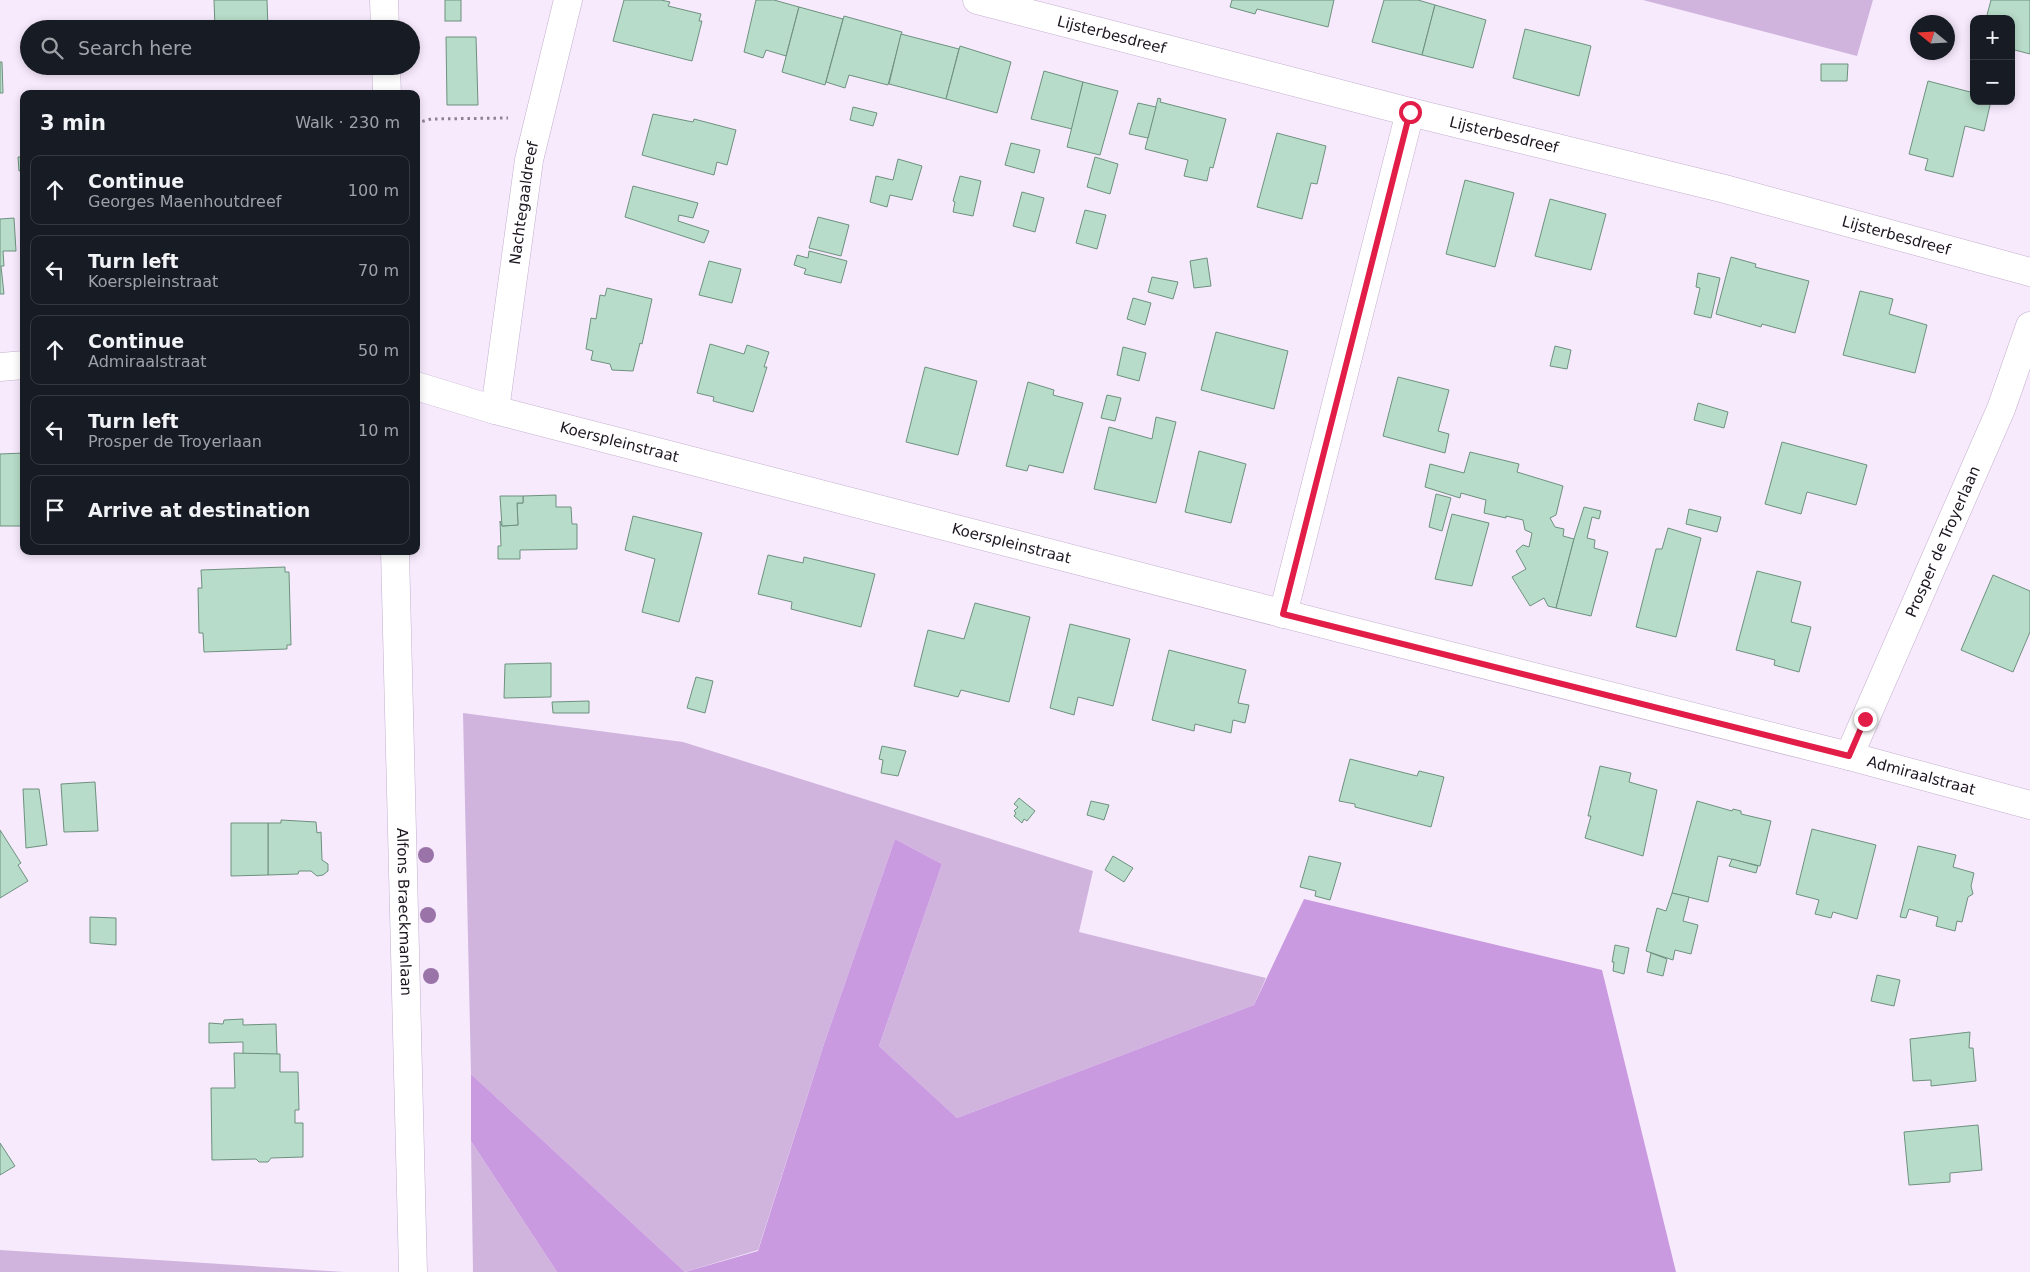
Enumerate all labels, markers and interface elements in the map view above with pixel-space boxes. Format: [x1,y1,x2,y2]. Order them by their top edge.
street label: Lijsterbesdreef [1055,12,1169,58]
north arrow [1910,15,1955,60]
map controls [1970,15,2015,105]
button: + [1970,15,2015,60]
search box [20,20,420,75]
icon: search [38,34,66,62]
text: Search here [78,37,192,59]
button: − [1970,60,2015,105]
route start [1399,101,1422,124]
text: 3 min [40,111,106,135]
text: Walk · 230 m [295,113,400,132]
street label: Lijsterbesdreef [1448,113,1561,157]
street label: Nachtegaaldreef [506,139,542,266]
text: Continue [88,170,184,192]
icon: ahead [41,176,69,204]
text: 100 m [348,181,399,200]
text: Georges Maenhoutdreef [88,192,281,211]
street label: Lijsterbesdreef [1840,212,1953,259]
text: Turn left [88,250,179,272]
icon: left [41,256,69,284]
text: 70 m [358,261,399,280]
text: Koerspleinstraat [88,272,218,291]
text: Continue [88,330,184,352]
icon: ahead [41,336,69,364]
text: 50 m [358,341,399,360]
text: Admiraalstraat [88,352,207,371]
text: Turn left [88,410,179,432]
icon: left [41,416,69,444]
street label: Koerspleinstraat [558,418,681,466]
text: 10 m [358,421,399,440]
text: Prosper de Troyerlaan [88,432,262,451]
street label: Prosper de Troyerlaan [1902,463,1984,620]
icon: arrive [41,496,69,524]
text: Arrive at destination [88,499,310,521]
street label: Koerspleinstraat [950,519,1073,567]
route end [1854,708,1877,731]
street label: Admiraalstraat [1865,752,1977,799]
street label: Alfons Braeckmanlaan [393,828,415,996]

